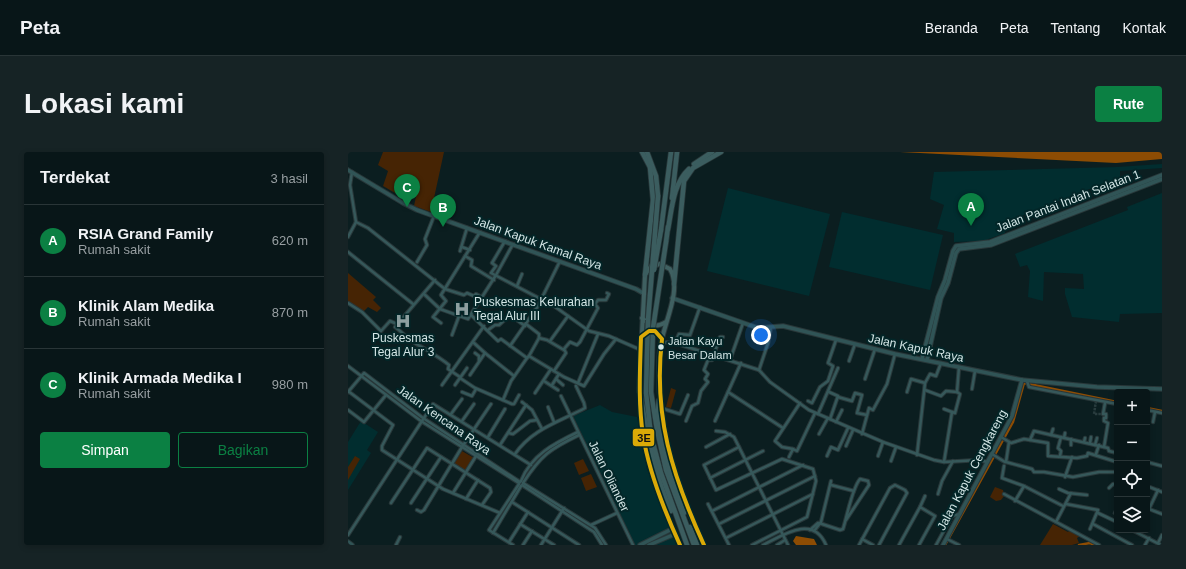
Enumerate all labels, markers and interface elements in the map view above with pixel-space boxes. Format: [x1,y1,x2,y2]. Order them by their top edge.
text: Peta [20,17,60,38]
text: Beranda [925,20,978,36]
text: Peta [1000,20,1029,36]
text: Tentang [1051,20,1100,36]
text: Kontak [1122,20,1166,36]
button: Rute [1095,86,1162,122]
text: Lokasi kami [24,88,184,119]
street label: Jalan Pantai Indah Selatan 1 [994,167,1142,235]
text: Terdekat [40,168,110,187]
text: 3 hasil [270,171,308,186]
pin: C [394,174,420,207]
pin: A [958,193,984,226]
pin: B [430,194,456,227]
street label: Jalan Kapuk Kamal Raya [472,213,604,273]
text: RSIA Grand Family [78,225,213,242]
text: A [48,233,58,248]
text: 620 m [272,233,308,248]
text: Rumah sakit [78,242,150,257]
place label: Puskesmas Kelurahan Tegal Alur III [474,295,594,323]
text: Klinik Alam Medika [78,297,214,314]
hospital icon: Puskesmas Kelurahan Tegal Alur III [453,300,471,318]
text: B [48,305,58,320]
text: 870 m [272,305,308,320]
hospital icon: Puskesmas Tegal Alur 3 [394,312,412,330]
text: Rumah sakit [78,314,150,329]
your location [751,325,771,345]
place label: Puskesmas Tegal Alur 3 [372,331,435,359]
street label: Jalan Kapuk Raya [867,331,965,365]
place label: Jalan Kayu Besar Dalam [668,335,732,361]
marker: Jalan Kayu Besar Dalam [656,342,666,352]
text: Klinik Armada Medika I [78,369,242,386]
text: C [48,377,58,392]
text: 980 m [272,377,308,392]
street label: Jalan Kencana Raya [395,383,494,458]
text: Rumah sakit [78,386,150,401]
map controls [1114,389,1150,533]
button: + [1114,389,1150,425]
street label: Jalan Kapuk Cengkareng [934,407,1010,533]
button: − [1114,425,1150,461]
line badge: 3E [632,428,655,447]
button: Simpan [40,432,170,468]
button: Bagikan [178,432,308,468]
text: 3E [637,432,651,444]
street label: Jalan Oliander [586,438,632,514]
button: locate [1114,461,1150,497]
button: layers [1114,497,1150,533]

